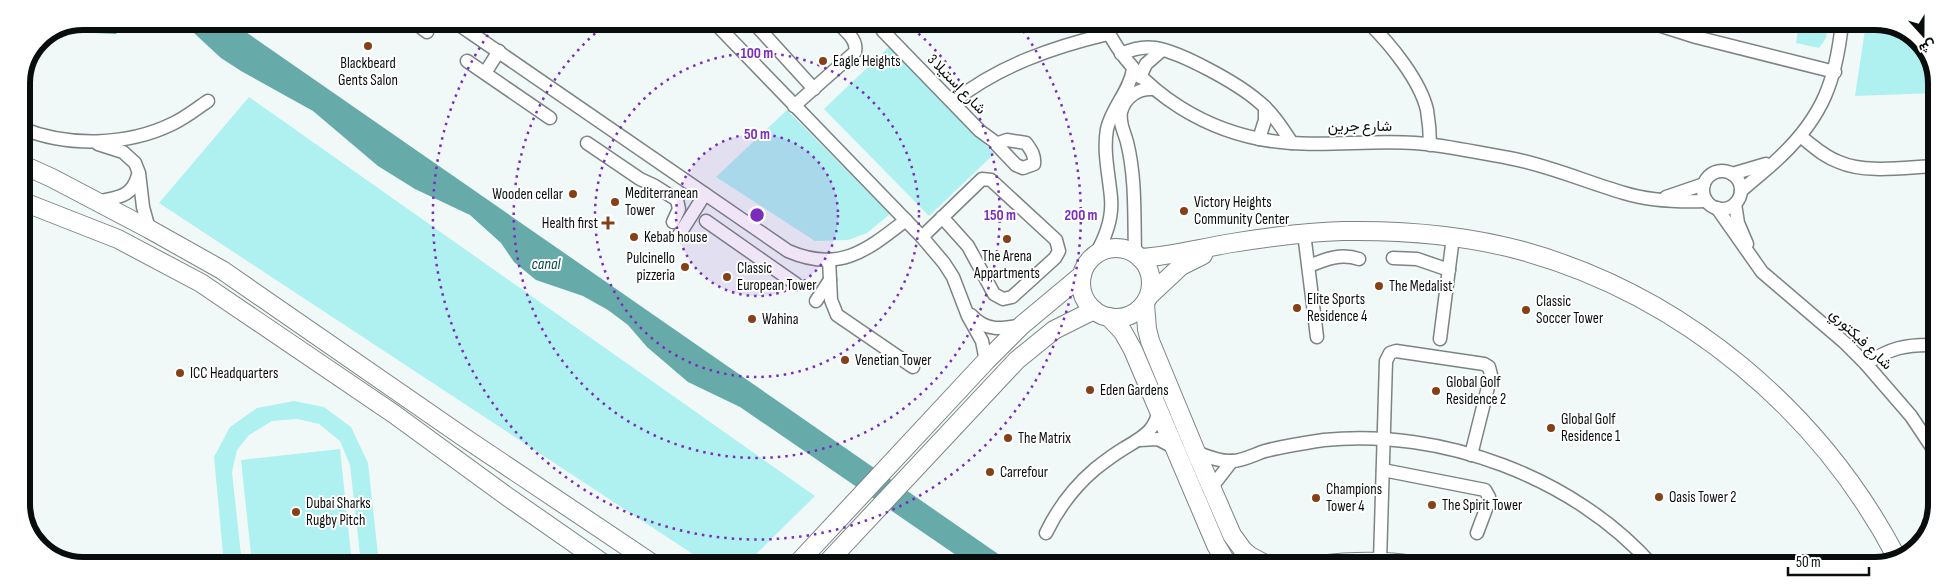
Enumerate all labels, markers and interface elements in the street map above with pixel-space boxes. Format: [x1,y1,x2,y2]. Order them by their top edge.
north arrow [1898,10,1948,60]
text: ش [1916,36,1938,58]
marker: Blackbeard Gents Salon [362,40,374,52]
text: 100 m [741,44,773,63]
street label: شارع إستيلا 3 [923,50,990,119]
place label: Eagle Heights [833,52,901,71]
place label: Blackbeard Gents Salon [338,54,398,90]
marker: Eagle Heights [817,55,829,67]
street label: شارع جرين [1328,117,1392,137]
text: 50 m [744,125,770,144]
place label: Mediterranean Tower [625,184,698,220]
place label: Wooden cellar [492,185,564,204]
marker: Wooden cellar [567,188,579,200]
place label: Victory Heights Community Center [1194,193,1290,229]
marker: Mediterranean Tower [609,196,621,208]
marker: Victory Heights Community Center [1178,205,1190,217]
centre of rings [748,206,766,224]
text: 150 m [984,206,1016,225]
text: 200 m [1064,206,1098,225]
place label: Health first [542,214,598,233]
marker: Health first [602,217,614,229]
place label: Kebab house [644,228,707,247]
marker: Kebab house [628,231,640,243]
marker: The Arena Appartments [1001,233,1013,245]
place label: The Arena Appartments [973,247,1040,283]
place label: Pulcinello pizzeria [627,249,675,285]
water label: canal [532,255,562,274]
place label: Classic European Tower [737,259,817,295]
marker: Pulcinello pizzeria [679,261,691,273]
marker: Classic European Tower [721,271,733,283]
place label: The Medalist [1389,277,1453,296]
marker: The Medalist [1373,280,1385,292]
place label: Elite Sports Residence 4 [1307,290,1367,326]
place label: Classic Soccer Tower [1536,292,1604,328]
marker: Elite Sports Residence 4 [1291,302,1303,314]
marker: Classic Soccer Tower [1520,304,1532,316]
street label: شارع فيكتوري [1823,305,1896,376]
place label: Wahina [762,310,799,329]
marker: Wahina [746,313,758,325]
place label: Venetian Tower [855,351,932,370]
marker: Venetian Tower [839,354,851,366]
place label: ICC Headquarters [190,364,278,383]
marker: ICC Headquarters [174,367,186,379]
place label: Global Golf Residence 2 [1446,373,1506,409]
place label: Eden Gardens [1100,381,1169,400]
marker: Eden Gardens [1084,384,1096,396]
marker: Global Golf Residence 2 [1430,385,1442,397]
place label: Global Golf Residence 1 [1561,410,1621,446]
marker: Global Golf Residence 1 [1545,422,1557,434]
place label: The Matrix [1018,429,1071,448]
marker: The Matrix [1002,432,1014,444]
place label: Carrefour [1000,463,1049,482]
marker: Carrefour [984,466,996,478]
place label: Champions Tower 4 [1326,480,1382,516]
place label: Oasis Tower 2 [1669,488,1737,507]
marker: Oasis Tower 2 [1653,491,1665,503]
marker: Champions Tower 4 [1310,492,1322,504]
place label: Dubai Sharks Rugby Pitch [306,494,371,530]
place label: The Spirit Tower [1442,496,1523,515]
marker: The Spirit Tower [1426,499,1438,511]
marker: Dubai Sharks Rugby Pitch [290,506,302,518]
scale bar [1788,544,1869,576]
text: 50 m [1796,553,1821,572]

